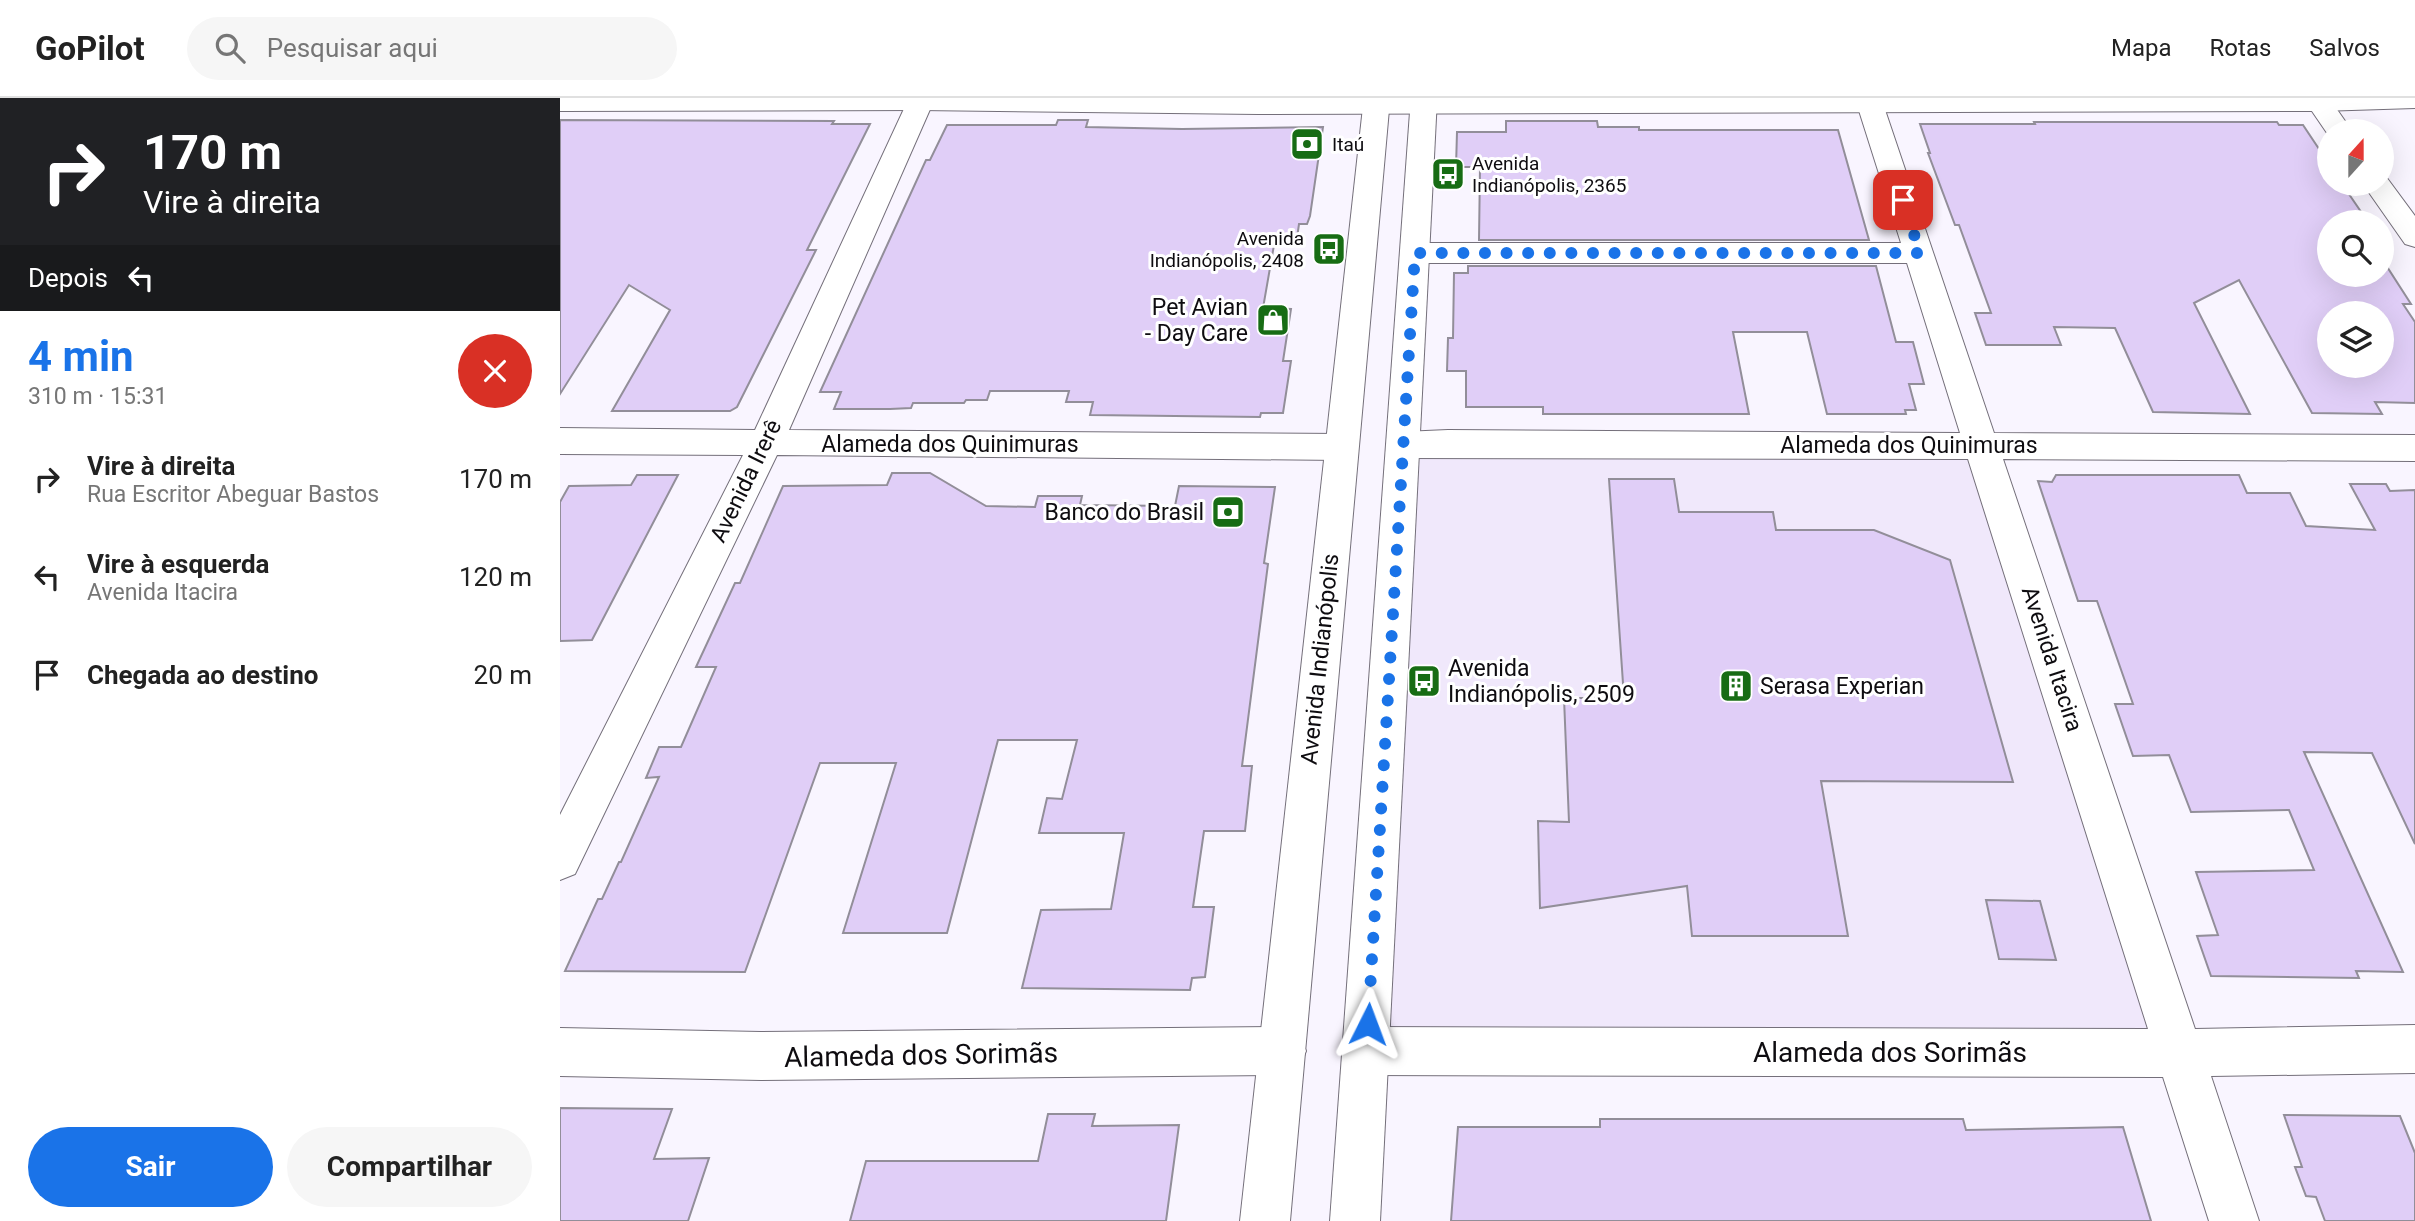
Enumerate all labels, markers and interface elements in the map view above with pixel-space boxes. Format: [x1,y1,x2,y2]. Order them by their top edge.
search box [187,17,677,80]
text: GoPilot [35,29,145,68]
icon: search [211,29,249,67]
text: Pesquisar aqui [267,33,438,63]
text: Mapa [2111,34,2172,62]
text: Rotas [2210,34,2271,62]
text: Salvos [2309,34,2380,62]
north arrow [2317,119,2394,196]
map controls [2317,119,2394,378]
text: 170 m [143,124,282,181]
bank icon: Itaú [1288,125,1326,163]
icon: right [28,126,119,217]
place label: Itaú [1332,133,1364,156]
place label: Avenida Indianópolis, 2365 [1472,152,1626,197]
bus stop icon: Avenida Indianópolis, 2365 [1429,155,1467,193]
pin [1873,170,1933,230]
icon: arrive [1884,181,1922,219]
text: Vire à direita [143,183,321,221]
button: search [2317,210,2394,287]
place label: Avenida Indianópolis, 2408 [1150,227,1304,272]
bus stop icon: Avenida Indianópolis, 2408 [1310,230,1348,268]
icon: left [122,259,160,297]
text: Depois [28,263,108,293]
place label: Pet Avian - Day Care [1145,294,1248,347]
shop icon: Pet Avian - Day Care [1254,301,1292,339]
button: layers [2317,301,2394,378]
text: 4 min [28,332,134,381]
button: close [458,334,532,408]
text: 310 m · 15:31 [28,383,167,410]
street label: Avenida Irerê [705,415,787,547]
street label: Alameda dos Quinimuras [821,431,1079,458]
street label: Alameda dos Quinimuras [1780,432,2038,459]
text: Vire à direita [87,451,235,481]
icon: right [28,460,66,498]
text: 170 m [459,464,532,494]
text: Rua Escritor Abeguar Bastos [87,481,379,508]
bank icon: Banco do Brasil [1209,493,1247,531]
place label: Banco do Brasil [1045,499,1204,526]
text: Vire à esquerda [87,549,270,579]
street label: Avenida Indianópolis [1295,552,1345,766]
icon: left [28,558,66,596]
text: 120 m [459,562,532,592]
text: Avenida Itacira [87,579,238,606]
street label: Avenida Itacira [2016,583,2088,735]
place label: Avenida Indianópolis, 2509 [1448,655,1635,708]
icon: arrive [28,656,66,694]
text: Chegada ao destino [87,660,318,690]
text: 20 m [474,660,532,690]
bus stop icon: Avenida Indianópolis, 2509 [1405,662,1443,700]
building icon: Serasa Experian [1717,667,1755,705]
place label: Serasa Experian [1760,673,1924,700]
position arrow [1331,987,1405,1061]
street label: Alameda dos Sorimãs [784,1036,1058,1074]
street label: Alameda dos Sorimãs [1753,1036,2027,1069]
button: Sair [28,1127,273,1207]
button: Compartilhar [287,1127,532,1207]

